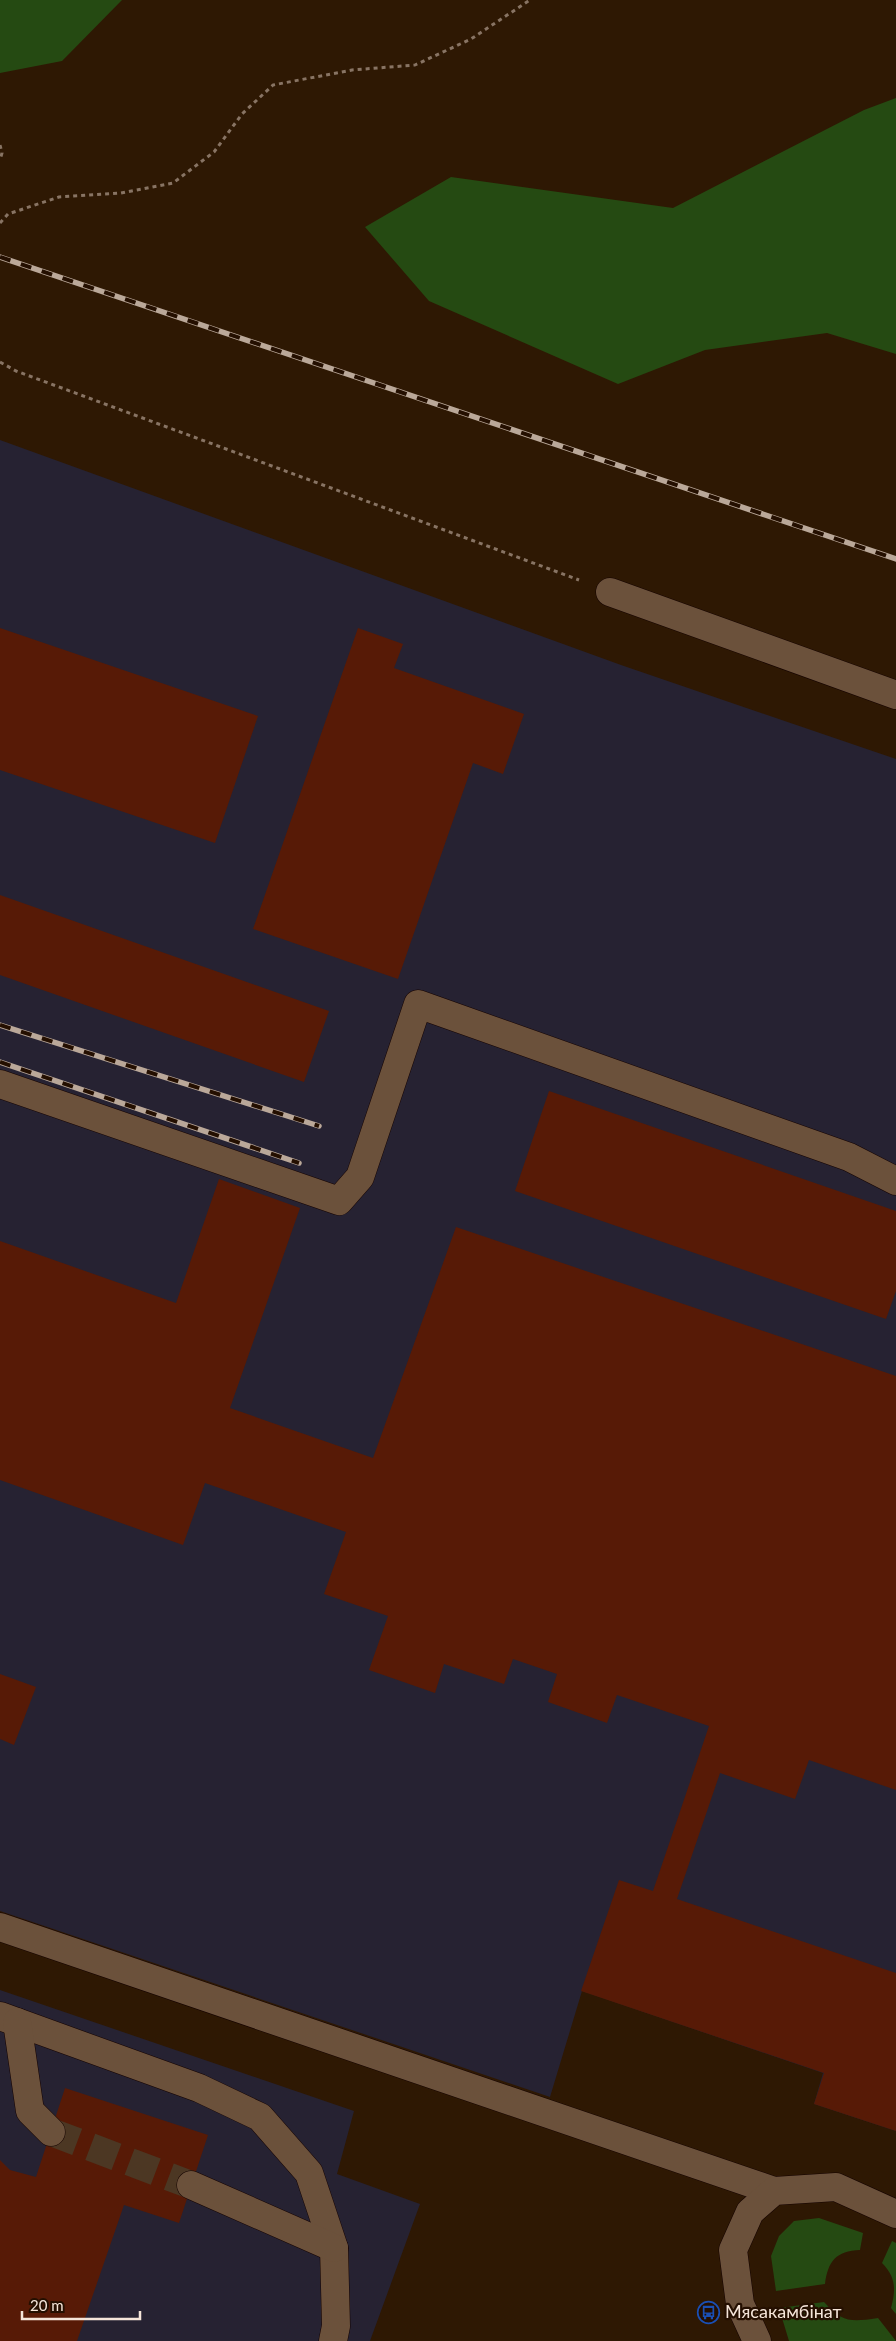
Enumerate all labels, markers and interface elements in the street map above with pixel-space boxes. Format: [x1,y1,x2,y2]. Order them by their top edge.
scale bar [22,2288,140,2320]
text: 20 m [30,2296,64,2314]
bus stop icon: Мясакамбінат [697,2300,721,2324]
place label: Мясакамбінат [725,2300,842,2322]

